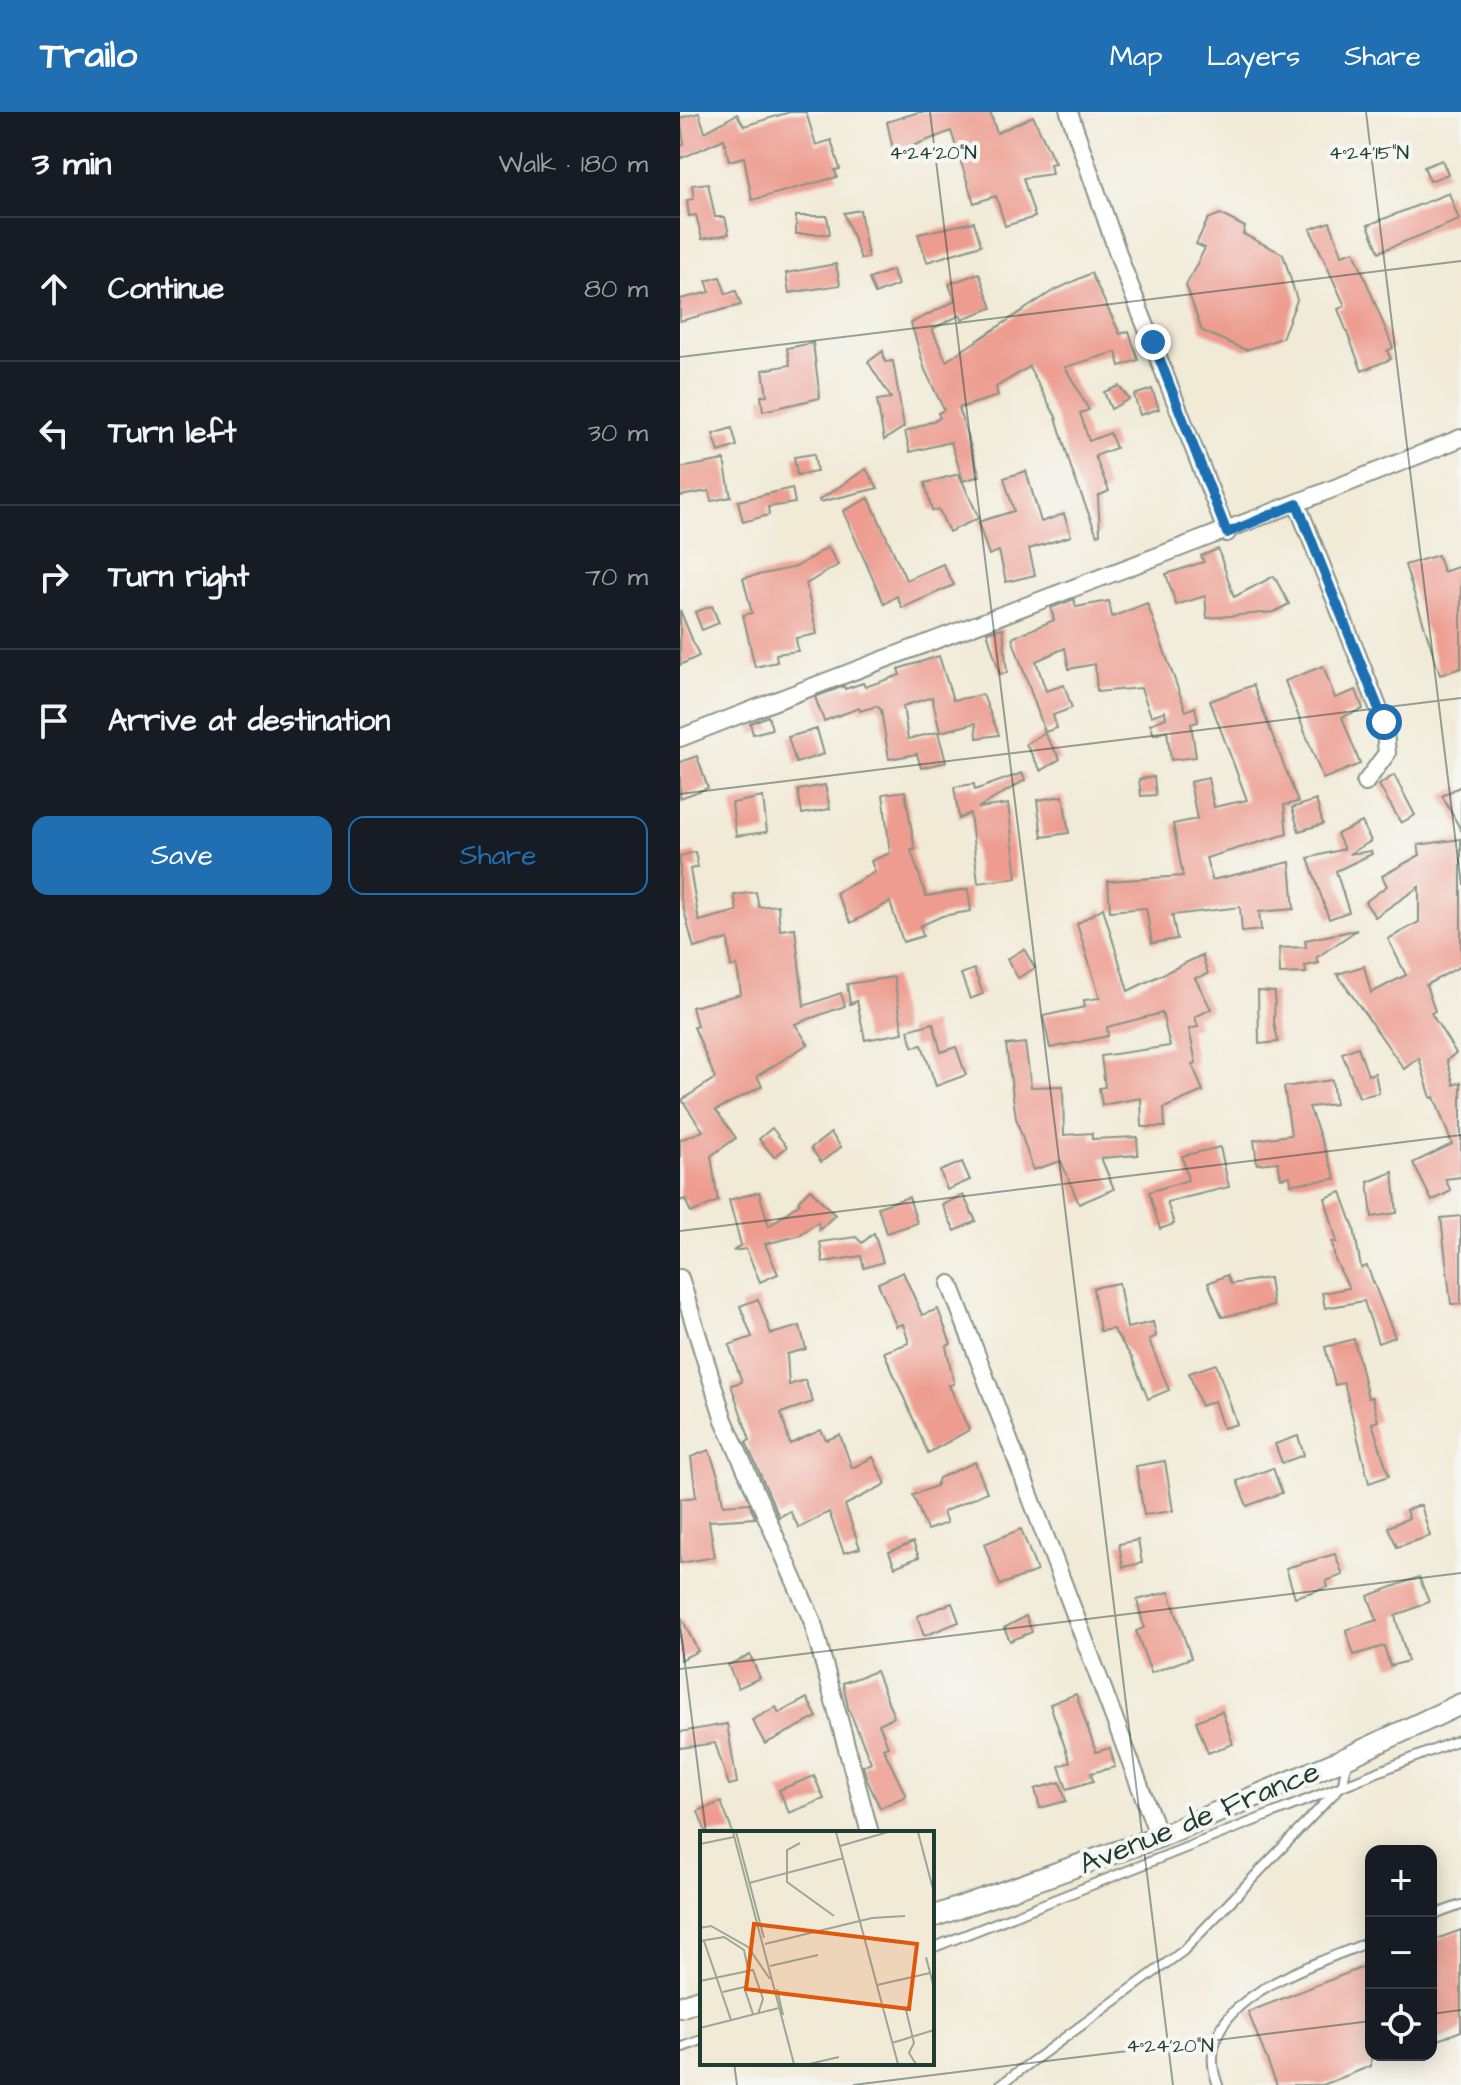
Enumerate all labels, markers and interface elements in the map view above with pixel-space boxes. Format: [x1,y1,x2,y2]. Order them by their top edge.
text: Trailo [40,30,137,82]
text: Map [1110,37,1163,76]
text: Layers [1207,37,1300,76]
text: Share [1344,37,1421,76]
text: 4°24'20"N [889,139,977,167]
text: 4°24'15"N [1329,139,1409,167]
text: 3 min [32,140,112,188]
text: Walk · 180 m [499,146,648,182]
icon: ahead [32,267,76,311]
text: Continue [108,268,224,310]
text: 80 m [584,271,648,307]
route end [1135,324,1171,360]
icon: left [32,411,76,455]
text: Turn left [108,412,236,454]
text: 30 m [588,415,648,451]
icon: right [32,555,76,599]
text: Turn right [108,556,249,598]
text: 70 m [585,559,648,595]
icon: arrive [32,699,76,743]
text: Arrive at destination [108,700,390,742]
route start [1366,704,1402,740]
button: Save [32,816,332,895]
button: Share [348,816,648,895]
street label: Avenue de France [1073,1751,1326,1885]
inset map [700,1831,934,2065]
map controls [1365,1845,1437,2061]
button: + [1365,1845,1437,1917]
button: − [1365,1917,1437,1989]
button: locate [1365,1989,1437,2061]
text: 4°24'20"N [1126,2032,1214,2060]

